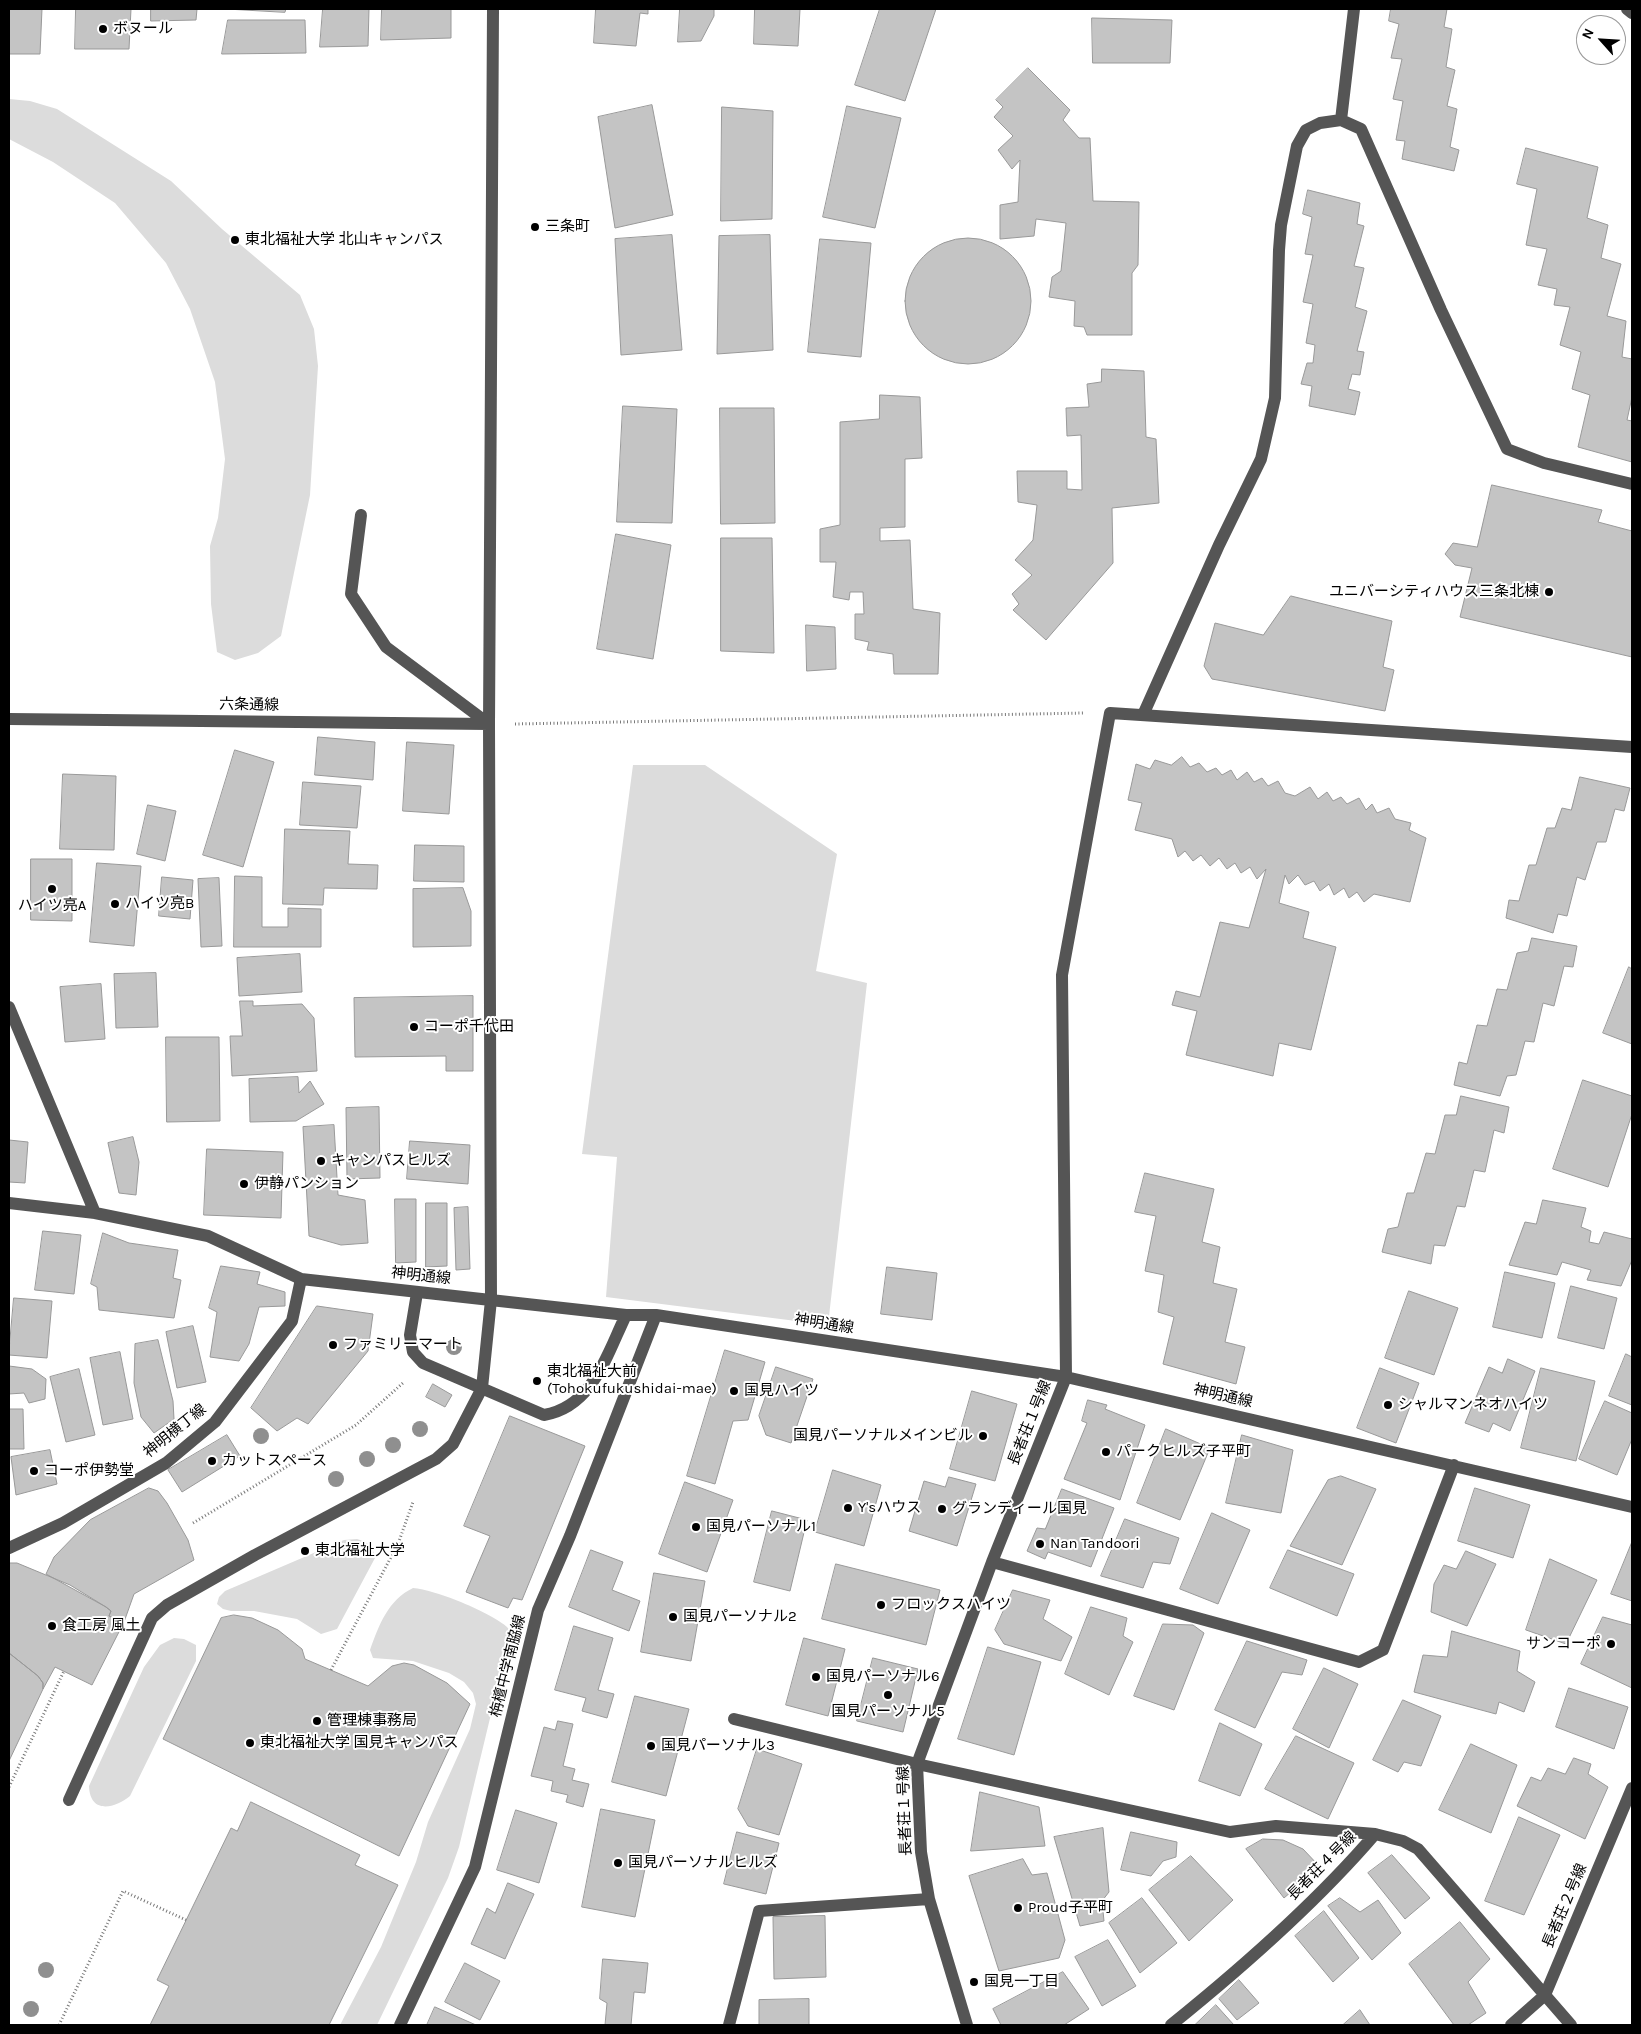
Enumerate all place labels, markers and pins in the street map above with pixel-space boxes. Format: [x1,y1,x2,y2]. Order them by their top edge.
place label: ボヌール [113,20,173,38]
marker: ボヌール [97,23,109,35]
place label: 三条町 [545,218,590,236]
marker: 三条町 [529,221,541,233]
place label: 東北福祉大学 北山キャンパス [245,231,444,249]
marker: 東北福祉大学 北山キャンパス [229,234,241,246]
place label: ユニバーシティハウス三条北棟 [1329,583,1539,601]
marker: ユニバーシティハウス三条北棟 [1543,586,1555,598]
marker: ハイツ亮A [46,883,58,895]
place label: ハイツ亮B [125,895,194,913]
place label: ハイツ亮A [18,897,86,915]
marker: ハイツ亮B [109,898,121,910]
place label: コーポ千代田 [424,1018,514,1036]
marker: コーポ千代田 [408,1021,420,1033]
place label: キャンパスヒルズ [331,1152,451,1170]
marker: キャンパスヒルズ [315,1155,327,1167]
place label: 伊静パンション [254,1175,359,1193]
marker: 伊静パンション [238,1178,250,1190]
place label: ファミリーマート [343,1336,463,1354]
marker: ファミリーマート [327,1339,339,1351]
place label: 東北福祉大前 (Tohokufukushidai-mae) [547,1363,717,1398]
marker: 東北福祉大前 (Tohokufukushidai-mae) [531,1375,543,1387]
place label: 国見ハイツ [744,1382,819,1400]
marker: 国見ハイツ [728,1385,740,1397]
place label: シャルマンネオハイツ [1398,1396,1548,1414]
marker: シャルマンネオハイツ [1382,1399,1394,1411]
place label: 国見パーソナルメインビル [793,1427,973,1445]
marker: 国見パーソナルメインビル [977,1430,989,1442]
place label: パークヒルズ子平町 [1116,1443,1251,1461]
marker: パークヒルズ子平町 [1100,1446,1112,1458]
place label: カットスペース [222,1452,327,1470]
marker: カットスペース [206,1455,218,1467]
place label: コーポ伊勢堂 [44,1462,134,1480]
marker: コーポ伊勢堂 [28,1465,40,1477]
place label: Y'sハウス [858,1499,921,1517]
place label: グランディール国見 [952,1500,1087,1518]
marker: Y'sハウス [842,1502,854,1514]
marker: グランディール国見 [936,1503,948,1515]
place label: 国見パーソナル1 [706,1518,816,1536]
marker: 国見パーソナル1 [690,1521,702,1533]
place label: Nan Tandoori [1050,1535,1140,1553]
marker: Nan Tandoori [1034,1538,1046,1550]
place label: 東北福祉大学 [315,1542,405,1560]
marker: 東北福祉大学 [299,1545,311,1557]
place label: フロックスハイツ [891,1596,1011,1614]
marker: フロックスハイツ [875,1599,887,1611]
place label: 国見パーソナル2 [683,1608,797,1626]
marker: 国見パーソナル2 [667,1611,679,1623]
place label: 食工房 風土 [62,1617,141,1635]
marker: 食工房 風土 [46,1620,58,1632]
place label: サンコーポ [1526,1635,1601,1653]
marker: サンコーポ [1605,1638,1617,1650]
place label: 国見パーソナル6 [826,1668,940,1686]
marker: 国見パーソナル6 [810,1671,822,1683]
marker: 国見パーソナル5 [882,1689,894,1701]
place label: 国見パーソナル5 [831,1703,945,1721]
place label: 管理棟事務局 [327,1712,417,1730]
marker: 管理棟事務局 [311,1715,323,1727]
place label: 東北福祉大学 国見キャンパス [260,1734,459,1752]
marker: 東北福祉大学 国見キャンパス [244,1737,256,1749]
place label: 国見パーソナル3 [661,1737,775,1755]
marker: 国見パーソナル3 [645,1740,657,1752]
place label: 国見パーソナルヒルズ [628,1854,778,1872]
marker: 国見パーソナルヒルズ [612,1857,624,1869]
place label: Proud子平町 [1028,1899,1113,1917]
marker: Proud子平町 [1012,1902,1024,1914]
place label: 国見一丁目 [984,1973,1059,1991]
marker: 国見一丁目 [968,1976,980,1988]

